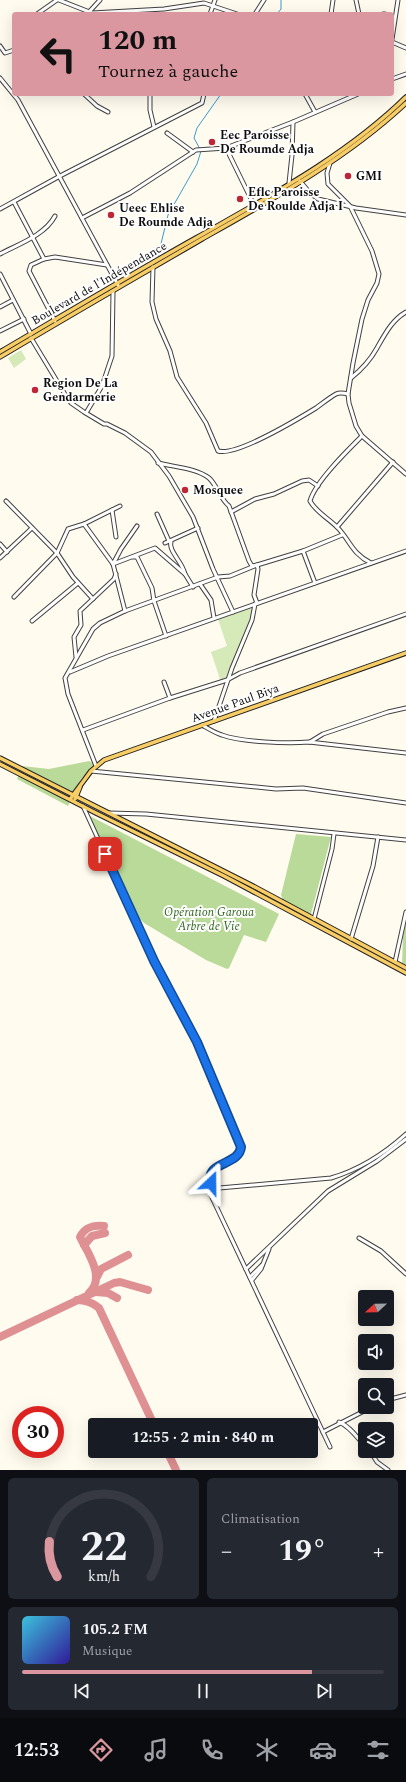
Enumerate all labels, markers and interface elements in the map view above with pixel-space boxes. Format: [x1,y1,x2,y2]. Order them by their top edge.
text: 120 m [98,19,177,62]
icon: left [32,28,84,80]
text: Tournez à gauche [98,58,238,85]
place label: Eec Paroisse De Roumde Adja [220,126,315,159]
marker: Eec Paroisse De Roumde Adja [207,137,217,147]
place label: GMI [356,167,382,186]
marker: GMI [343,171,353,181]
place label: Eflc Paroisse De Roulde Adja I [248,183,343,216]
marker: Eflc Paroisse De Roulde Adja I [235,194,245,204]
place label: Ueec Ehlise De Roumde Adja [119,199,214,232]
marker: Ueec Ehlise De Roumde Adja [106,210,116,220]
street label: Boulevard de l'Indépendance [28,237,171,330]
place label: Region De La Gendarmerie [43,374,119,407]
marker: Region De La Gendarmerie [30,385,40,395]
place label: Mosquee [193,481,243,500]
marker: Mosquee [180,485,190,495]
street label: Avenue Paul Biya [188,679,282,728]
pin [88,837,122,871]
icon: arrive [94,843,116,865]
park label: Opération Garoua Arbre de Vie [164,903,254,936]
position arrow [190,1162,232,1204]
north arrow [358,1290,394,1326]
map controls [358,1290,394,1458]
button: sound [358,1334,394,1370]
button: search [358,1378,394,1414]
speed limit sign: 30 [12,1406,64,1458]
button: layers [358,1422,394,1458]
text: 12:55 · 2 min · 840 m [132,1426,274,1449]
text: Climatisation [221,1509,300,1529]
text: 22 [80,1515,127,1578]
text: 19° [278,1528,327,1574]
text: − [221,1535,232,1568]
text: + [373,1535,384,1568]
text: km/h [87,1565,120,1587]
text: 105.2 FM [82,1618,148,1641]
text: Musique [82,1641,132,1661]
icon: previous [71,1680,93,1702]
icon: pause [192,1680,214,1702]
icon: next [313,1680,335,1702]
icon: directions [87,1736,115,1764]
icon: music [142,1736,170,1764]
icon: phone [198,1736,226,1764]
icon: climate [253,1736,281,1764]
icon: car [309,1736,337,1764]
icon: filters [364,1736,392,1764]
text: 12:53 [14,1737,59,1764]

